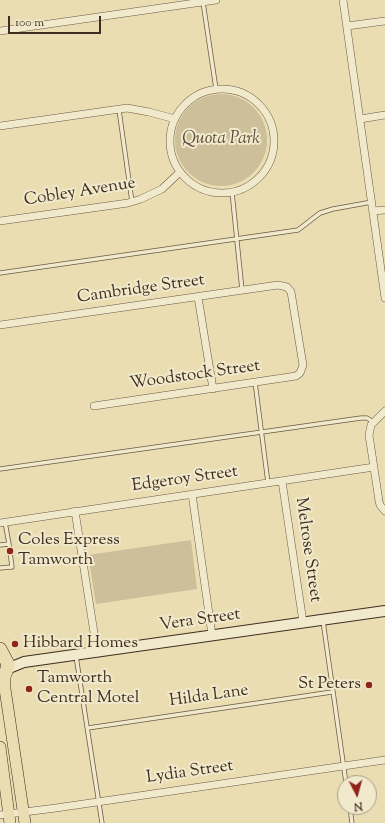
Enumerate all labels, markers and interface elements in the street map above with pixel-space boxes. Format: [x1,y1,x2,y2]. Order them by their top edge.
scale bar [10,8,103,34]
text: 100 m [15,14,44,32]
park label: Quota Park [182,130,260,150]
street label: Cobley Avenue [23,174,137,212]
street label: Cambridge Street [76,271,206,309]
street label: Woodstock Street [128,357,262,395]
street label: Edgeroy Street [131,462,239,498]
street label: Melrose Street [290,496,324,604]
place label: Coles Express Tamworth [18,531,120,571]
marker: Coles Express Tamworth [5,546,15,556]
street label: Vera Street [158,605,242,637]
place label: Hibbard Homes [23,634,138,654]
marker: Hibbard Homes [10,639,20,649]
place label: Tamworth Central Motel [37,669,139,709]
place label: St Peters [298,675,361,695]
marker: St Peters [364,680,374,690]
street label: Hilda Lane [168,681,250,713]
marker: Tamworth Central Motel [24,684,34,694]
street label: Lydia Street [145,757,235,789]
north arrow [337,775,377,815]
text: N [353,798,363,814]

